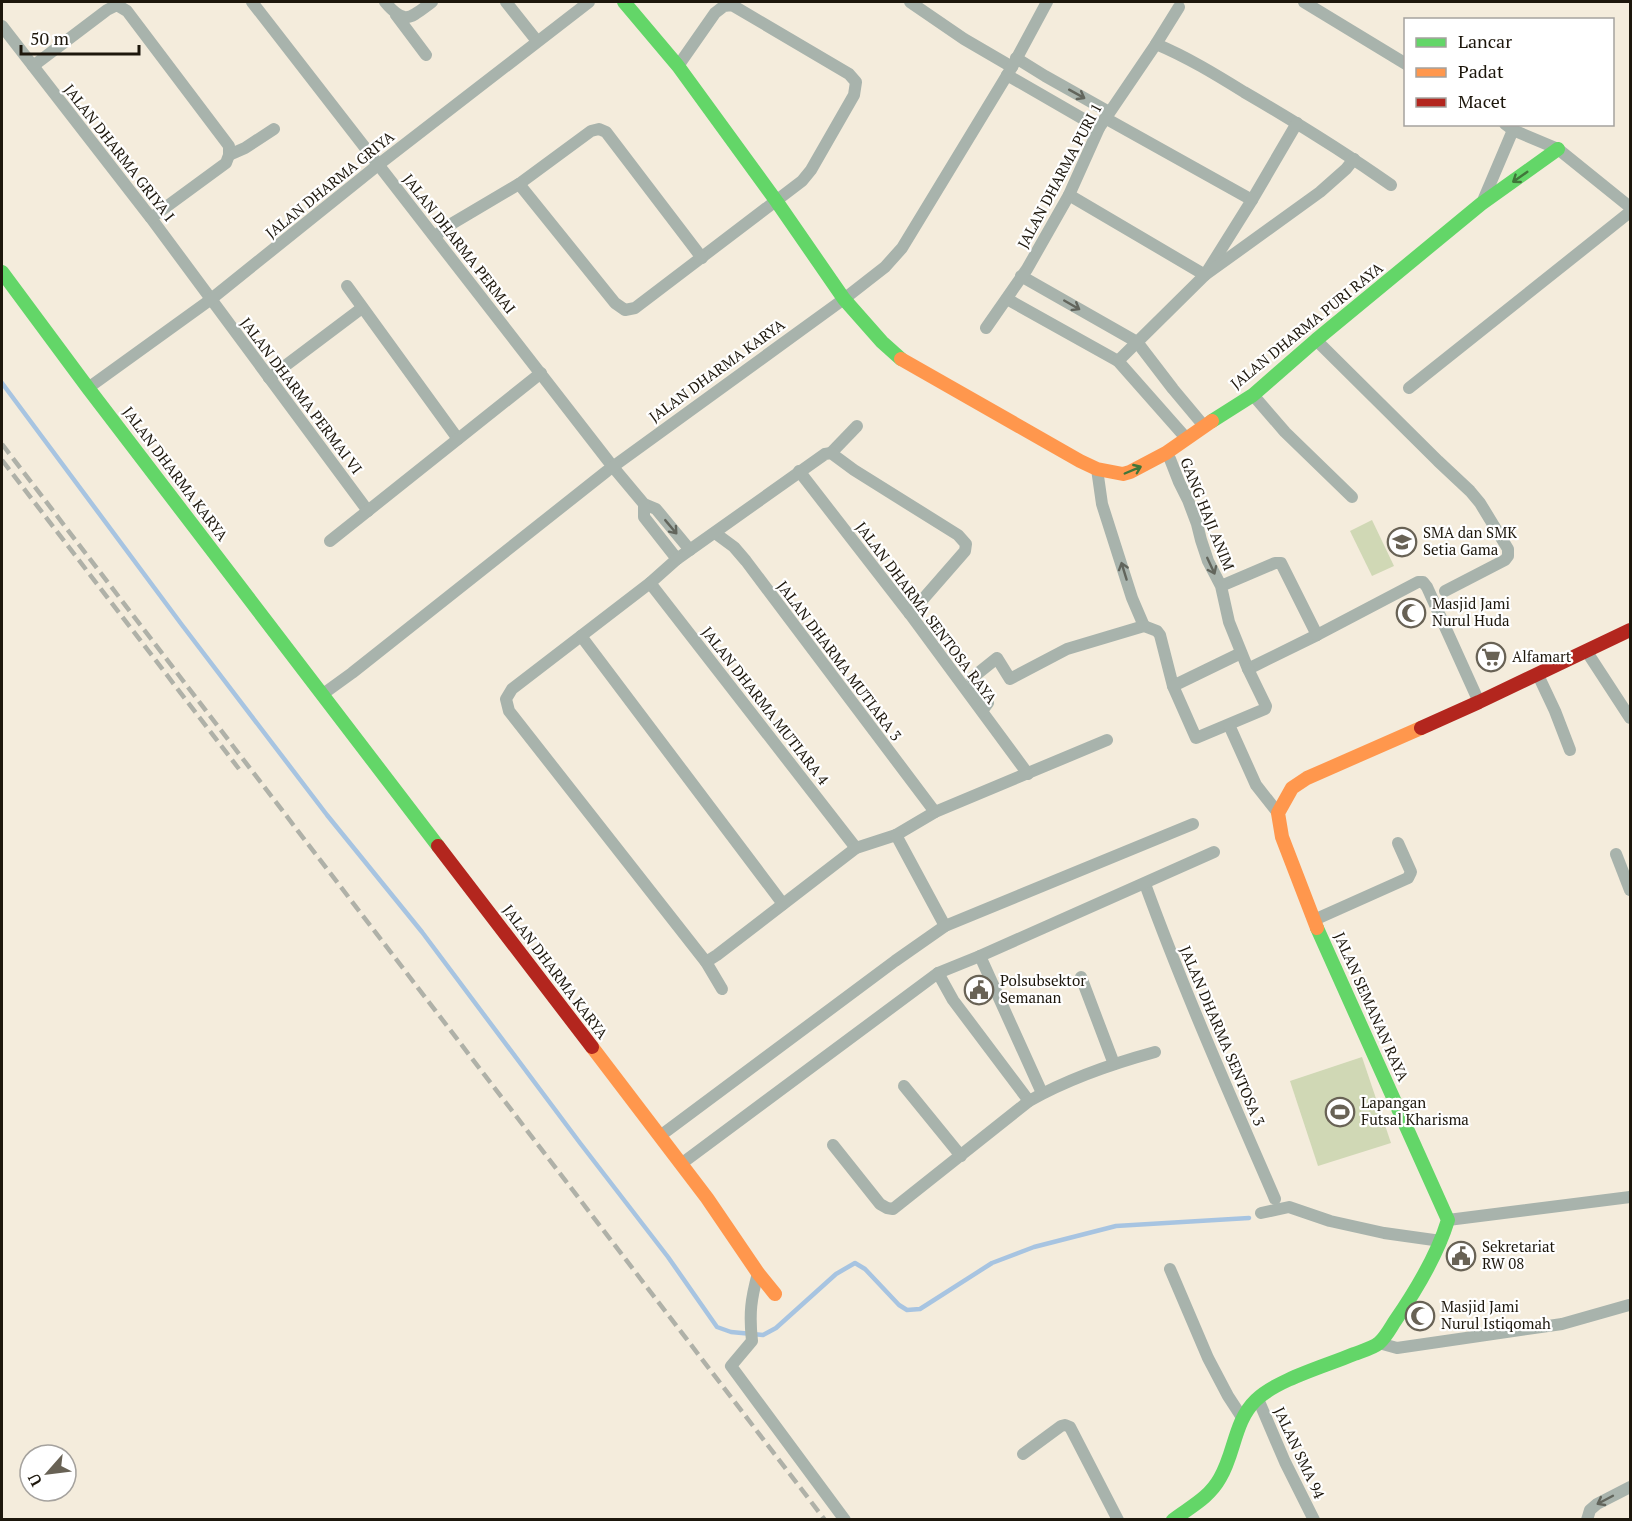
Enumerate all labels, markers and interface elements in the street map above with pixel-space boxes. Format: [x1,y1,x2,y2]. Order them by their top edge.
scale bar [21,18,140,56]
legend [1404,18,1614,126]
text: 50 m [30,26,70,50]
text: Lancar [1458,29,1512,53]
text: Padat [1458,59,1504,83]
street label: JALAN DHARMA GRIYA I [60,80,180,225]
one-way arrow [1068,88,1085,100]
text: Macet [1458,89,1507,113]
street label: JALAN DHARMA PURI 1 [1012,99,1106,252]
street label: JALAN DHARMA GRIYA [261,126,398,242]
street label: JALAN DHARMA PERMAI [399,169,521,317]
one-way arrow [1512,171,1529,183]
street label: JALAN DHARMA PURI RAYA [1226,257,1387,393]
one-way arrow [1063,299,1080,311]
street label: JALAN DHARMA PERMAI VI [236,313,367,478]
street label: JALAN DHARMA KARYA [645,314,789,426]
street label: JALAN DHARMA KARYA [119,402,233,545]
street label: GANG HAJI ANIM [1176,454,1240,573]
one-way arrow [1123,464,1141,475]
street label: JALAN DHARMA SENTOSA RAYA [852,517,1002,708]
one-way arrow [664,519,677,535]
place label: SMA dan SMK Setia Gama [1423,522,1517,559]
school or university icon: SMA dan SMK Setia Gama [1386,526,1418,558]
one-way arrow [1205,556,1217,574]
one-way arrow [1118,562,1129,581]
street label: JALAN DHARMA MUTIARA 3 [773,576,907,744]
place label: Masjid Jami Nurul Huda [1432,593,1510,630]
mosque icon: Masjid Jami Nurul Huda [1395,597,1427,629]
street label: JALAN DHARMA MUTIARA 4 [698,622,834,789]
supermarket icon: Alfamart [1475,641,1507,673]
place label: Alfamart [1512,646,1572,666]
street label: JALAN DHARMA KARYA [499,900,613,1043]
street label: JALAN SEMANAN RAYA [1330,929,1414,1085]
street label: JALAN DHARMA SENTOSA 3 [1176,942,1270,1129]
place label: Polsubsektor Semanan [1000,970,1086,1007]
public building icon: Polsubsektor Semanan [963,974,995,1006]
place label: Lapangan Futsal Kharisma [1361,1092,1469,1129]
sports icon: Lapangan Futsal Kharisma [1324,1096,1356,1128]
place label: Sekretariat RW 08 [1482,1236,1556,1273]
public building icon: Sekretariat RW 08 [1445,1240,1477,1272]
place label: Masjid Jami Nurul Istiqomah [1441,1296,1551,1333]
mosque icon: Masjid Jami Nurul Istiqomah [1404,1300,1436,1332]
street label: JALAN SMA 94 [1270,1403,1330,1502]
north arrow [18,1443,78,1503]
text: U [22,1469,47,1490]
one-way arrow [1597,1495,1615,1506]

